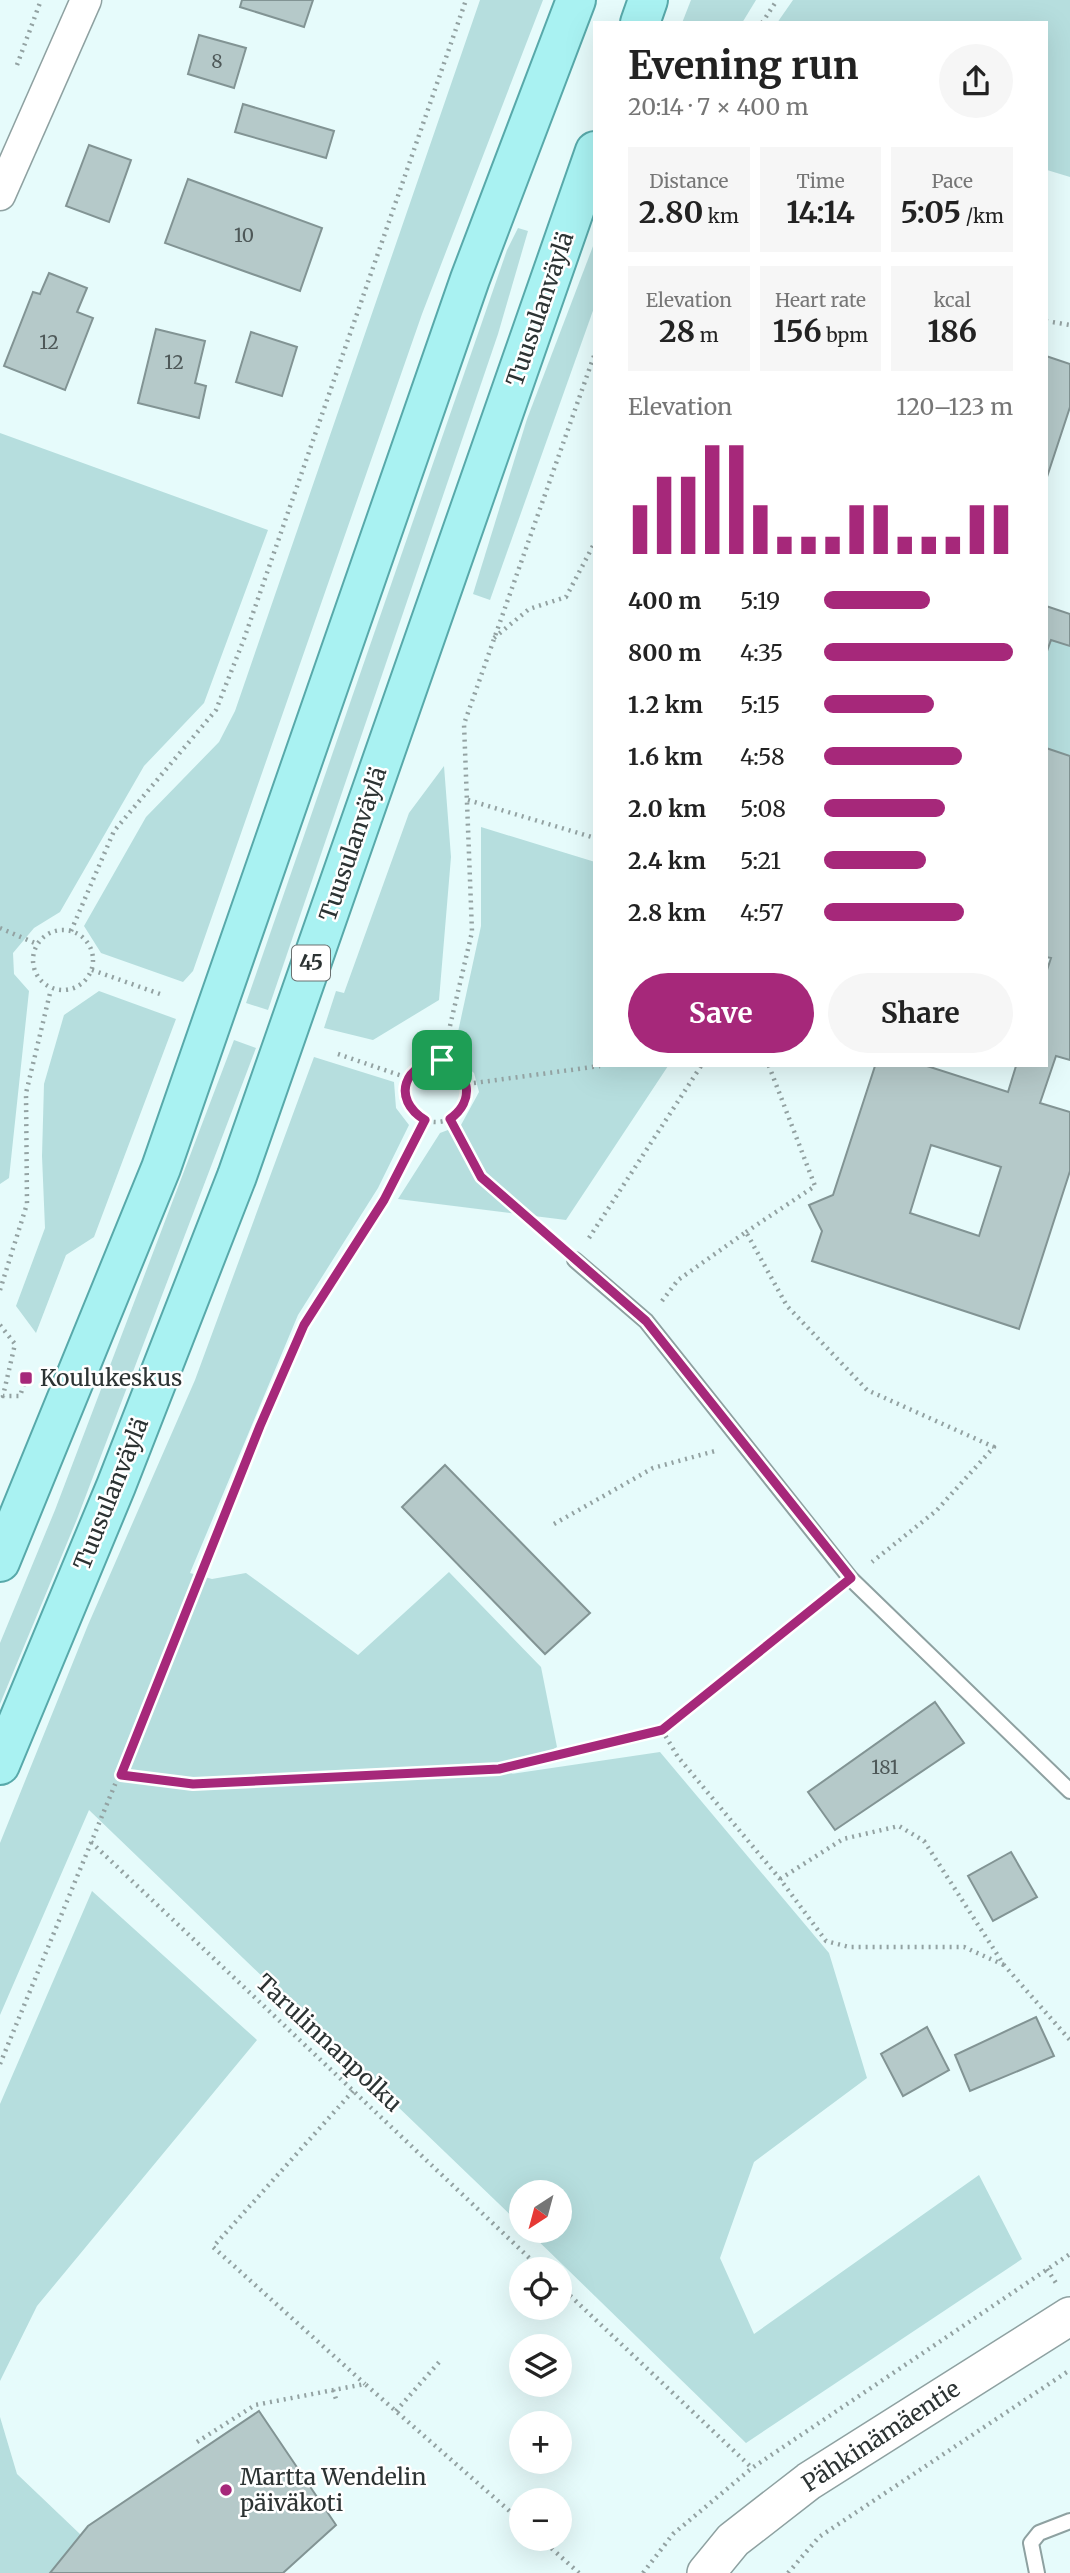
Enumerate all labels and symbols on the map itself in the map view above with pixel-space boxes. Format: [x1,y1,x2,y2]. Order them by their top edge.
house number: 8 [211,49,223,73]
house number: 10 [234,223,254,247]
street label: Tuusulanväylä [500,228,580,390]
house number: 12 [39,330,59,354]
house number: 12 [164,350,184,374]
street label: Tuusulanväylä [313,763,393,925]
road number: 45 [292,946,330,981]
pin [412,1030,472,1090]
place label: Koulukeskus [40,1363,182,1392]
marker: Koulukeskus [18,1370,34,1386]
street label: Tuusulanväylä [67,1414,154,1574]
house number: 181 [871,1755,899,1779]
street label: Tarulinnanpolku [250,1968,408,2118]
north arrow [509,2180,572,2244]
street label: Pähkinämäentie [796,2374,965,2497]
place label: Martta Wendelin päiväkoti [240,2462,426,2517]
marker: Martta Wendelin päiväkoti [218,2482,234,2498]

